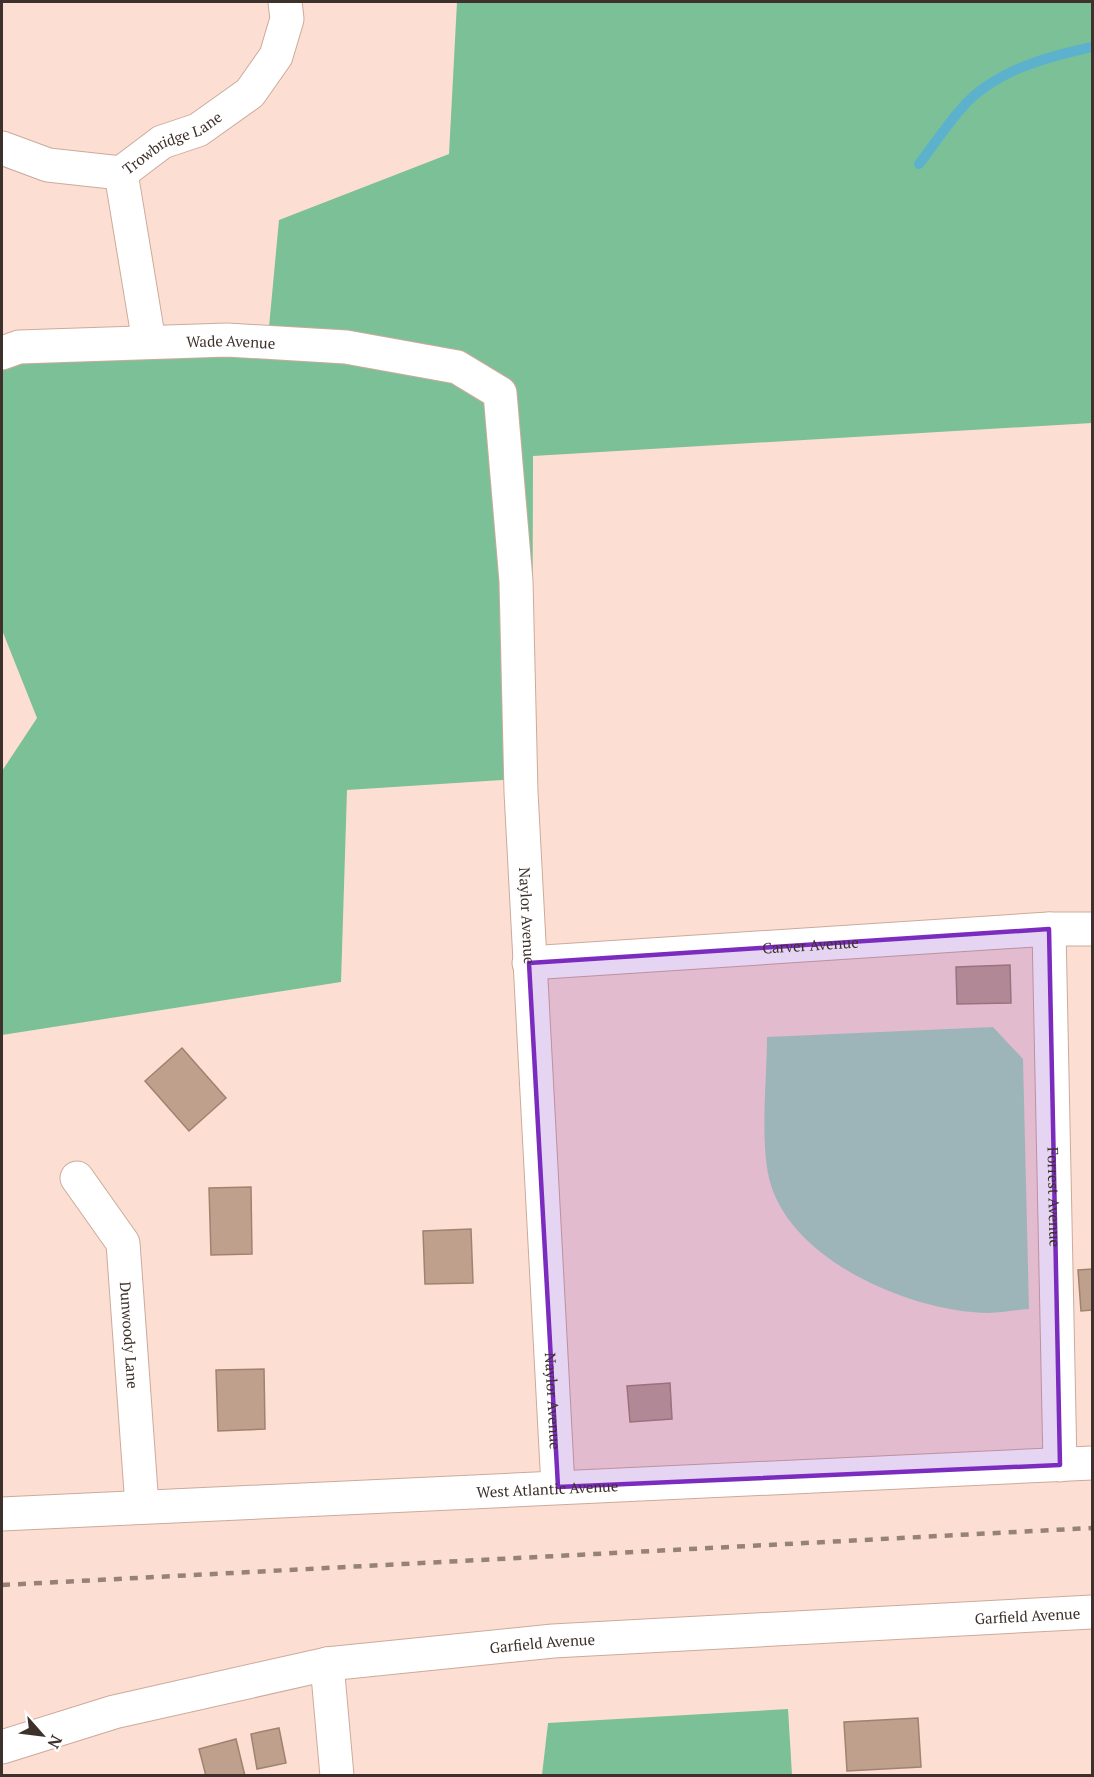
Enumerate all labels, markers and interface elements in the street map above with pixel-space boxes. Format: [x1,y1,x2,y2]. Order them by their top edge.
street label: Trowbridge Lane [118,106,225,179]
street label: Wade Avenue [186,330,276,353]
street label: Naylor Avenue [515,867,540,965]
street label: Carver Avenue [762,931,859,958]
street label: Forrest Avenue [1043,1147,1066,1247]
street label: Dunwoody Lane [116,1281,143,1389]
street label: Naylor Avenue [541,1352,566,1450]
street label: West Atlantic Avenue [476,1475,619,1502]
street label: Garfield Avenue [974,1603,1081,1628]
street label: Garfield Avenue [489,1629,595,1657]
north arrow [12,1705,72,1765]
text: N [43,1732,68,1753]

